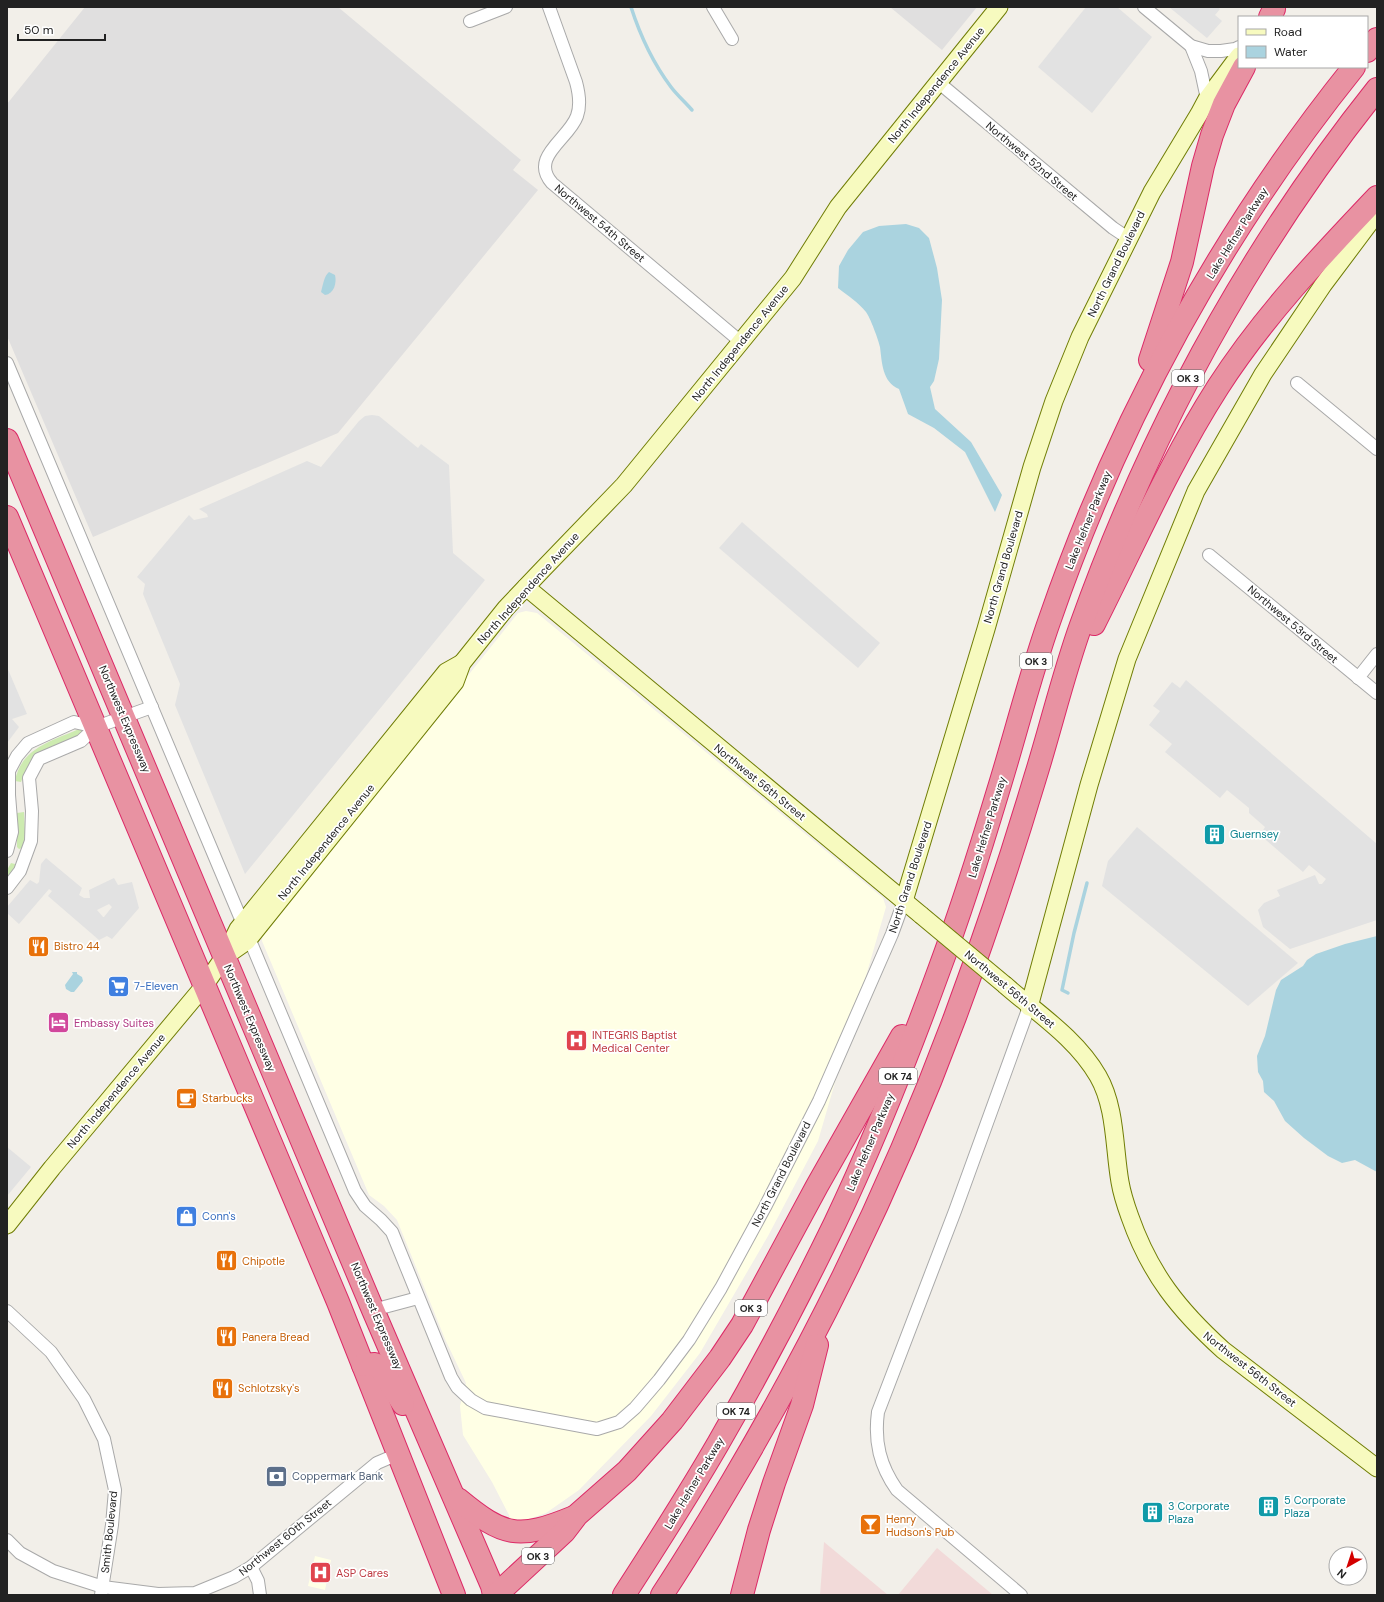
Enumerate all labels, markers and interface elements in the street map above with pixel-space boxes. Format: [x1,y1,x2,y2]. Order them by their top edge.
scale bar [18,16,105,42]
legend [1238,16,1368,68]
text: 50 m [24,22,53,38]
street label: North Independence Avenue [885,24,987,146]
text: Road [1274,24,1302,40]
text: Water [1274,44,1308,60]
street label: Northwest 52nd Street [983,118,1081,204]
street label: Northwest 54th Street [552,181,648,265]
street label: Lake Hefner Parkway [1203,185,1271,281]
street label: North Grand Boulevard [1084,208,1148,319]
street label: North Independence Avenue [689,282,791,404]
road number: OK 3 [1172,370,1204,386]
street label: Lake Hefner Parkway [1062,469,1114,571]
street label: North Grand Boulevard [980,509,1026,625]
street label: North Independence Avenue [474,529,582,647]
street label: Northwest 53rd Street [1245,582,1341,666]
road number: OK 3 [1020,653,1052,669]
street label: Northwest Expressway [96,663,154,775]
street label: Northwest 56th Street [711,741,809,823]
street label: Lake Hefner Parkway [965,775,1009,879]
street label: North Independence Avenue [275,781,377,903]
street label: North Grand Boulevard [885,819,935,935]
building icon: Guernsey [1201,821,1227,847]
place label: Guernsey [1230,827,1279,841]
restaurant icon: Bistro 44 [26,933,52,959]
place label: Bistro 44 [54,939,100,953]
street label: Northwest 56th Street [962,947,1058,1031]
street label: Northwest Expressway [221,962,279,1074]
supermarket icon: 7-Eleven [106,973,132,999]
place label: 7-Eleven [134,979,178,993]
hotel icon: Embassy Suites [46,1010,72,1036]
place label: Embassy Suites [74,1016,154,1030]
hospital icon: INTEGRIS Baptist Medical Center [563,1028,589,1054]
place label: INTEGRIS Baptist Medical Center [592,1028,677,1055]
street label: North Independence Avenue [64,1031,168,1151]
road number: OK 74 [879,1068,917,1084]
cafe icon: Starbucks [173,1085,199,1111]
place label: Starbucks [202,1091,253,1105]
street label: Lake Hefner Parkway [843,1091,897,1193]
street label: North Grand Boulevard [748,1119,814,1229]
shop icon: Conn's [173,1203,199,1229]
place label: Conn's [202,1209,236,1223]
restaurant icon: Chipotle [213,1248,239,1274]
place label: Chipotle [242,1254,285,1268]
street label: Northwest Expressway [348,1260,406,1372]
road number: OK 3 [735,1300,767,1316]
restaurant icon: Panera Bread [214,1324,240,1350]
street label: Northwest 56th Street [1201,1328,1299,1410]
place label: Panera Bread [242,1330,309,1344]
restaurant icon: Schlotzsky's [210,1375,236,1401]
place label: Schlotzsky's [238,1381,300,1395]
road number: OK 74 [717,1403,755,1419]
street label: Lake Hefner Parkway [661,1434,727,1532]
bank icon: Coppermark Bank [264,1463,290,1489]
place label: Coppermark Bank [292,1469,384,1483]
street label: Smith Boulevard [98,1490,120,1574]
building icon: 5 Corporate Plaza [1255,1493,1281,1519]
place label: 5 Corporate Plaza [1284,1493,1346,1520]
street label: Northwest 60th Street [236,1495,334,1579]
building icon: 3 Corporate Plaza [1140,1499,1166,1525]
place label: 3 Corporate Plaza [1168,1499,1230,1526]
bar icon: Henry Hudson's Pub [858,1512,884,1538]
place label: Henry Hudson's Pub [886,1512,954,1539]
north arrow [1328,1546,1368,1586]
road number: OK 3 [522,1548,554,1564]
hospital icon: ASP Cares [307,1560,333,1586]
place label: ASP Cares [336,1566,389,1580]
text: N [1334,1566,1349,1582]

